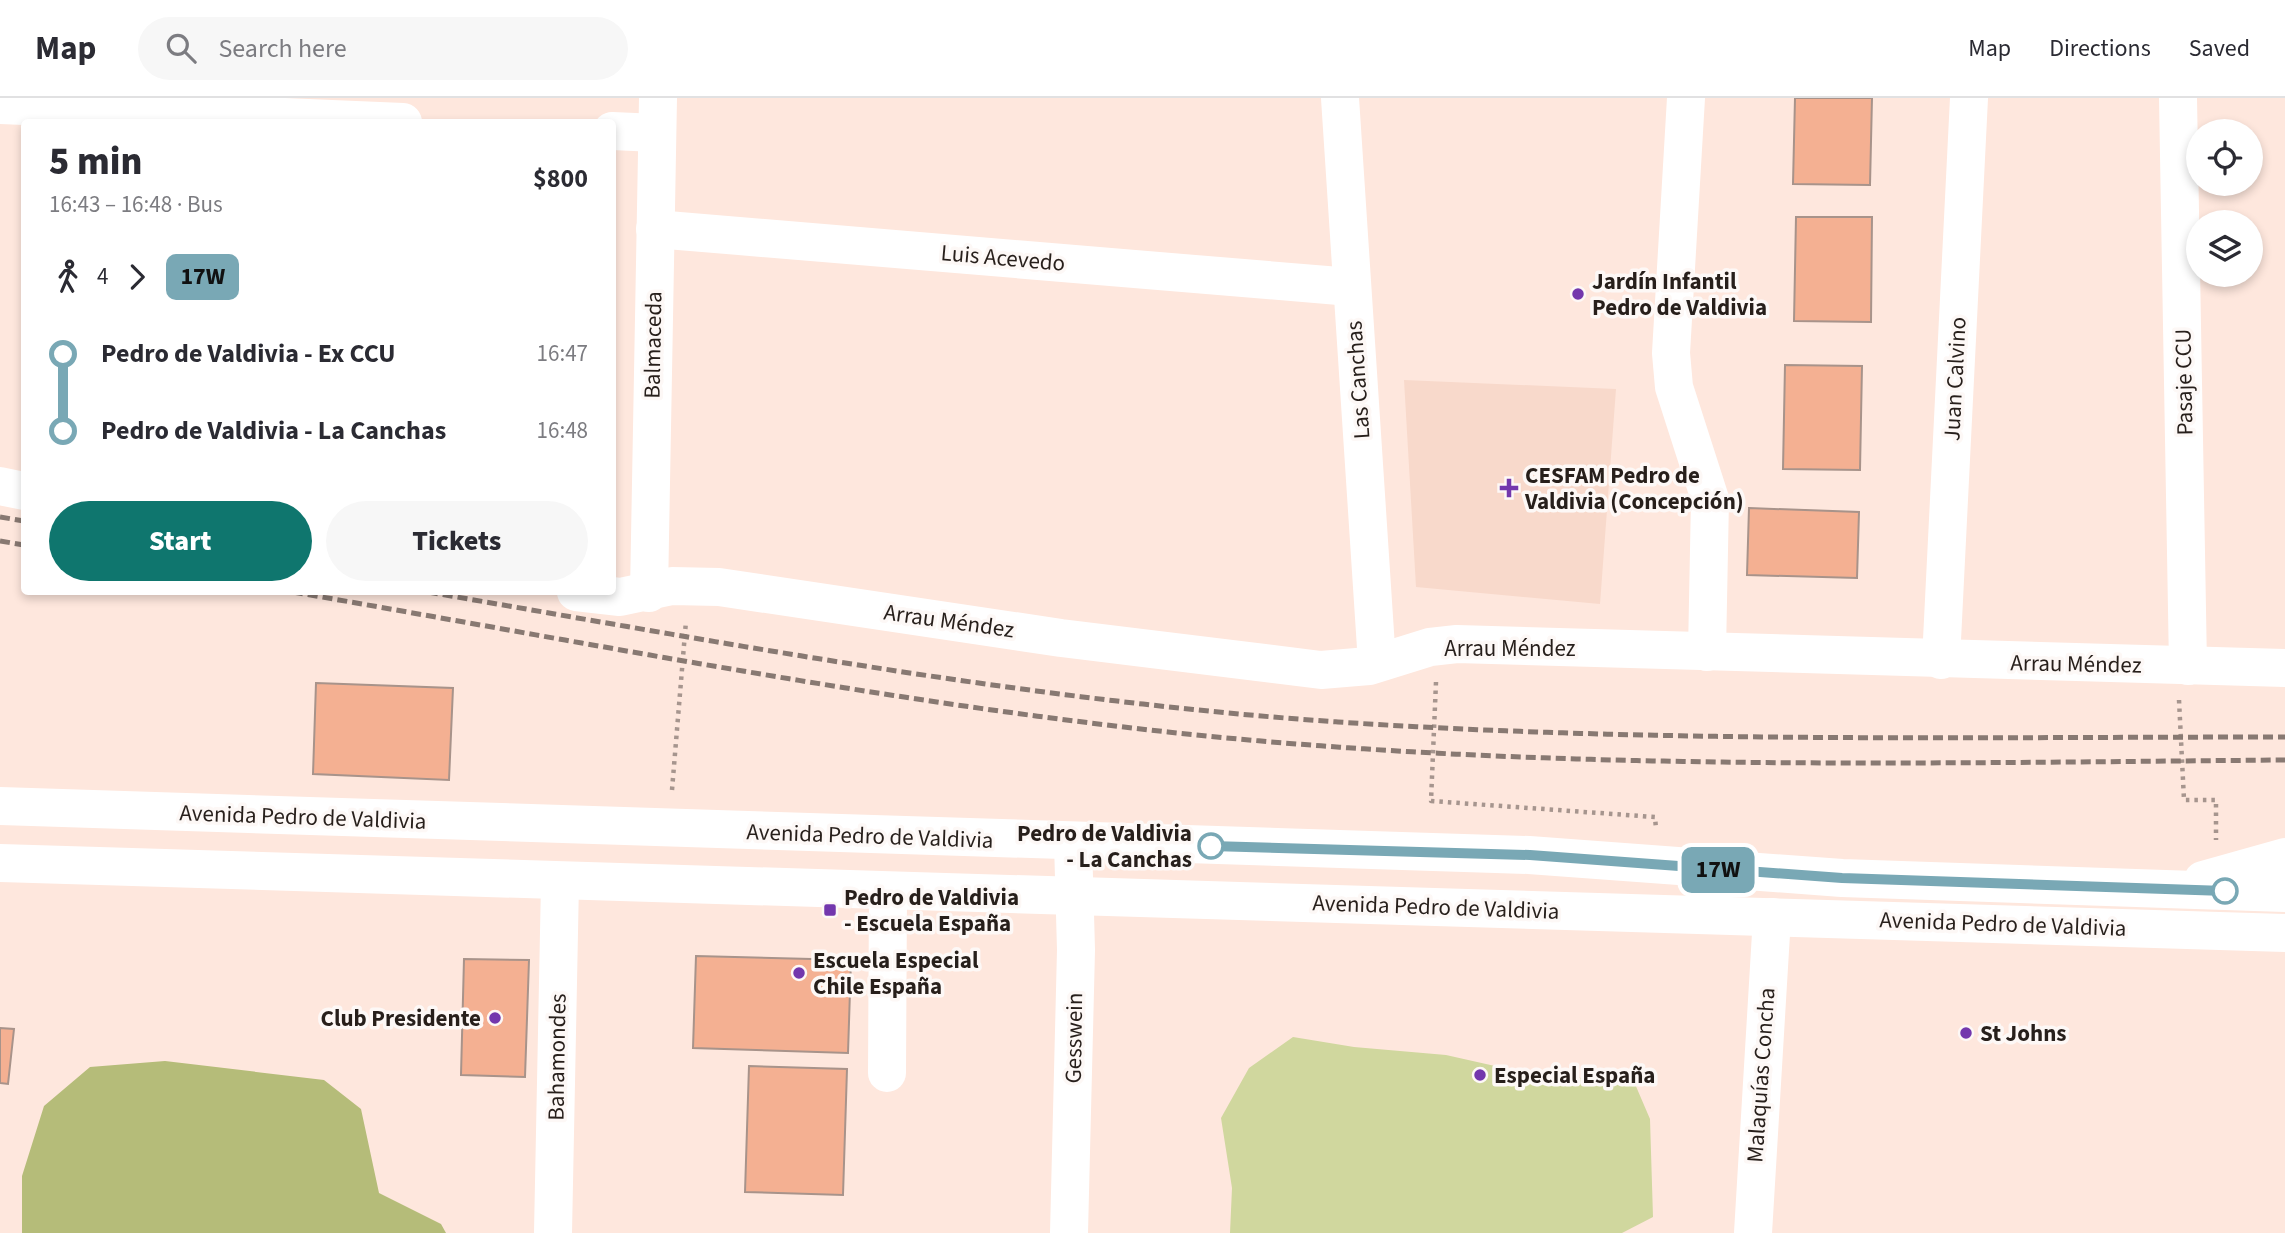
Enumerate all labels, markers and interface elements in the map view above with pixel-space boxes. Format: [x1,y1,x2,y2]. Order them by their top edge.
search box [138,17,628,80]
text: Map [35,25,96,72]
icon: search [162,29,200,67]
text: Search here [218,30,347,67]
text: Map [1968,31,2011,66]
text: Directions [2049,31,2151,66]
text: Saved [2189,31,2250,66]
map controls [2186,119,2263,287]
button: locate [2186,119,2263,196]
text: 5 min [49,135,142,189]
text: $800 [533,160,588,197]
text: 16:43 – 16:48 · Bus [49,188,223,221]
button: layers [2186,210,2263,287]
street label: Luis Acevedo [939,236,1067,280]
icon: walk [49,258,87,296]
icon: forward [118,258,156,296]
text: 17W [180,259,225,294]
text: 4 [97,260,108,293]
place label: Jardín Infantil Pedro de Valdivia [1592,265,1767,324]
marker: Jardín Infantil Pedro de Valdivia [1570,286,1586,302]
street label: Balmaceda [636,291,670,399]
street label: Juan Calvino [1935,316,1975,442]
street label: Las Canchas [1337,320,1379,440]
street label: Pasaje CCU [2167,328,2201,436]
text: Pedro de Valdivia - Ex CCU [101,335,396,372]
text: 16:47 [537,337,588,370]
text: Pedro de Valdivia - La Canchas [101,412,446,449]
text: 16:48 [537,414,588,447]
place label: CESFAM Pedro de Valdivia (Concepción) [1524,459,1744,518]
marker: CESFAM Pedro de Valdivia (Concepción) [1499,478,1519,498]
button: Start [49,501,312,581]
button: Tickets [326,501,588,581]
street label: Arrau Méndez [882,596,1017,647]
street label: Arrau Méndez [1444,632,1576,665]
street label: Arrau Méndez [2010,646,2142,682]
street label: Avenida Pedro de Valdivia [179,796,427,838]
street label: Avenida Pedro de Valdivia [746,815,994,857]
place label: Pedro de Valdivia - La Canchas [1017,817,1192,876]
marker: Pedro de Valdivia - La Canchas [1198,833,1224,859]
line badge: 17W [1678,847,1758,893]
text: 17W [1696,852,1740,887]
unlabelled marker [2212,878,2238,904]
place label: Pedro de Valdivia - Escuela España [844,881,1019,940]
street label: Avenida Pedro de Valdivia [1312,886,1560,928]
marker: Pedro de Valdivia - Escuela España [822,902,838,918]
street label: Avenida Pedro de Valdivia [1879,903,2127,945]
place label: Escuela Especial Chile España [813,944,979,1003]
marker: Escuela Especial Chile España [791,965,807,981]
street label: Malaquías Concha [1738,986,1784,1164]
street label: Gesswein [1057,992,1091,1084]
street label: Bahamondes [539,993,575,1121]
place label: Club Presidente [321,1002,481,1035]
marker: Club Presidente [487,1010,503,1026]
place label: St Johns [1980,1017,2067,1050]
marker: St Johns [1958,1025,1974,1041]
place label: Especial España [1494,1059,1655,1092]
marker: Especial España [1472,1067,1488,1083]

